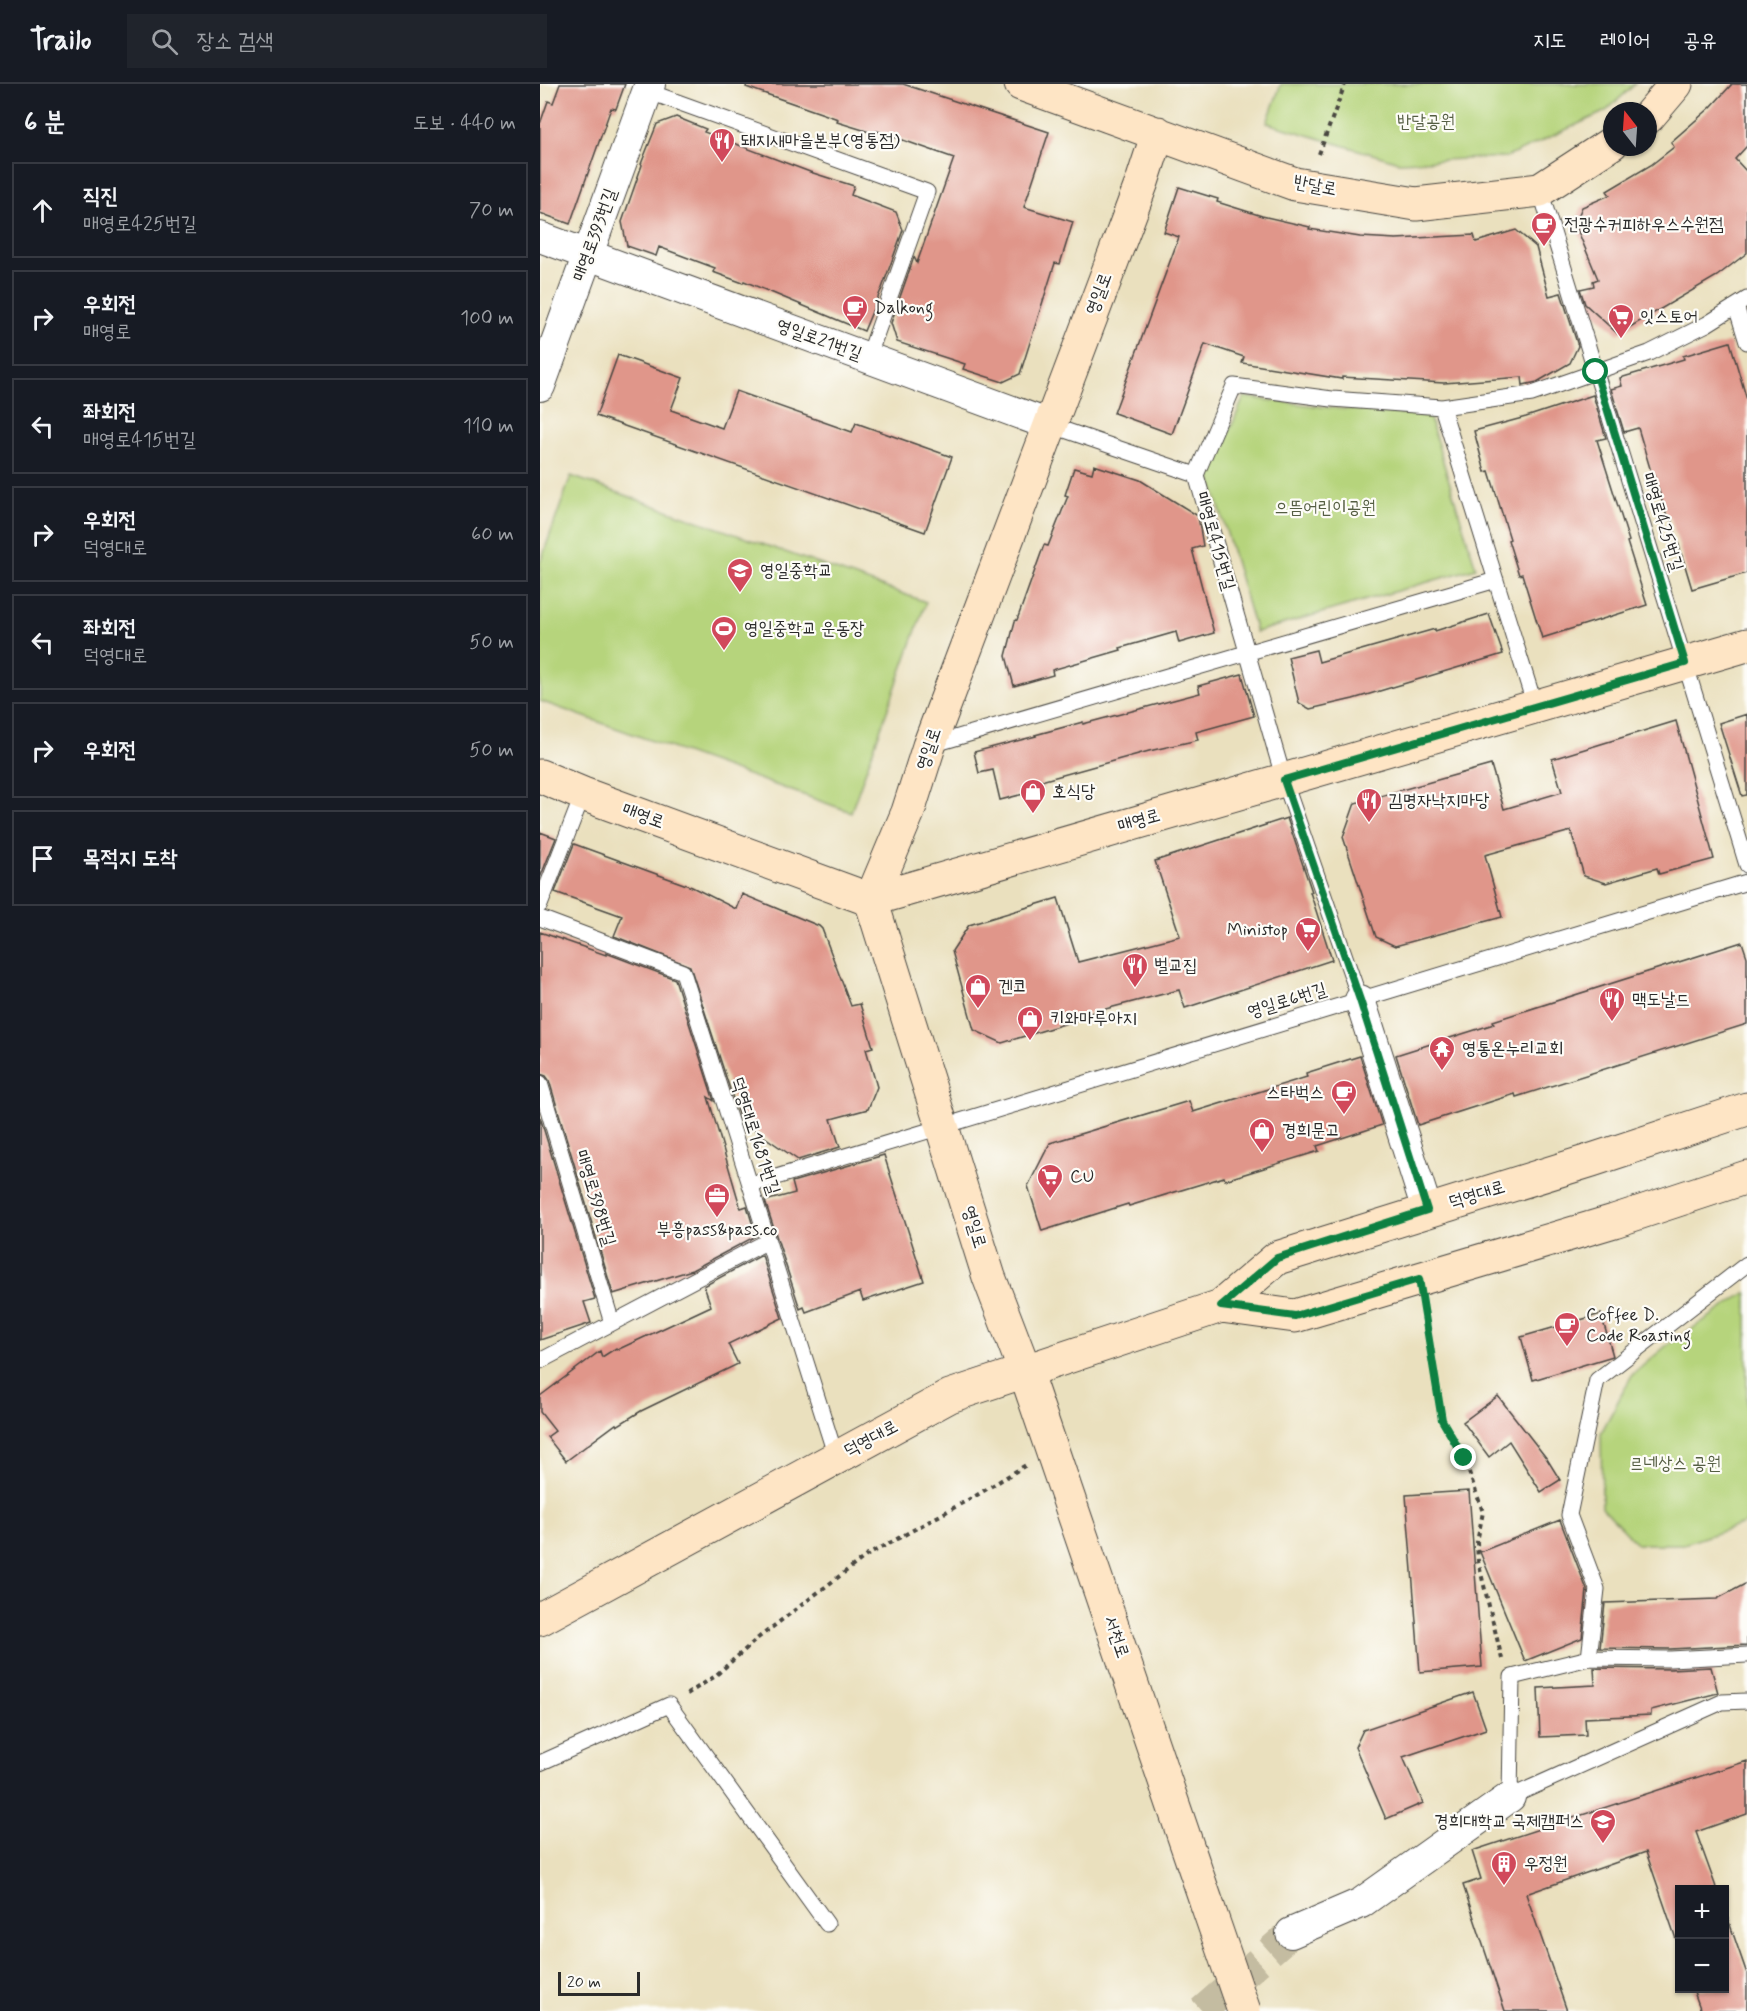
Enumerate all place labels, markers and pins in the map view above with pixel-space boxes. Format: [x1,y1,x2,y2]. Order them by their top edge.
restaurant icon: 돼지새마을본부(영통점) [707,126,737,164]
place label: 돼지새마을본부(영통점) [741,129,901,153]
cafe icon: 전광수커피하우스수원점 [1529,210,1559,248]
place label: 전광수커피하우스수원점 [1564,213,1724,237]
cafe icon: Dalkong [840,293,870,331]
place label: Dalkong [874,296,933,322]
supermarket icon: 잇스토어 [1606,302,1636,340]
place label: 잇스토어 [1640,305,1698,329]
school or university icon: 영일중학교 [725,556,755,594]
place label: 영일중학교 [760,559,832,583]
sports icon: 영일중학교 운동장 [709,614,739,652]
place label: 영일중학교 운동장 [744,617,865,641]
shop icon: 호식당 [1018,777,1048,815]
place label: 호식당 [1052,780,1096,804]
restaurant icon: 김명자낙지마당 [1354,786,1384,824]
place label: 김명자낙지마당 [1388,789,1490,813]
supermarket icon: Ministop [1293,915,1323,953]
place label: Ministop [1227,918,1288,942]
restaurant icon: 벌교집 [1120,951,1150,989]
place label: 벌교집 [1154,954,1197,978]
shop icon: 겐코 [963,972,993,1010]
place label: 겐코 [998,975,1027,999]
restaurant icon: 맥도날드 [1597,985,1627,1023]
place label: 맥도날드 [1632,988,1690,1012]
shop icon: 키와마루아지 [1015,1004,1045,1042]
place label: 키와마루아지 [1050,1007,1137,1031]
temple icon: 영통온누리교회 [1427,1034,1457,1072]
place label: 영통온누리교회 [1462,1037,1563,1061]
cafe icon: 스타벅스 [1329,1078,1359,1116]
place label: 스타벅스 [1266,1081,1324,1105]
shop icon: 경희문고 [1247,1116,1277,1154]
place label: 경희문고 [1282,1119,1340,1143]
supermarket icon: CU [1035,1162,1065,1200]
place label: CU [1070,1165,1095,1189]
office icon: 부흥pass&pass.co [702,1181,732,1219]
place label: 부흥pass&pass.co [657,1218,777,1242]
place label: Coffee D. Code Roasting [1586,1303,1691,1350]
cafe icon: Coffee D. Code Roasting [1552,1310,1582,1348]
school or university icon: 경희대학교 국제캠퍼스 [1588,1807,1618,1845]
place label: 경희대학교 국제캠퍼스 [1434,1810,1584,1834]
building icon: 우정원 [1489,1849,1519,1887]
place label: 우정원 [1524,1852,1567,1876]

